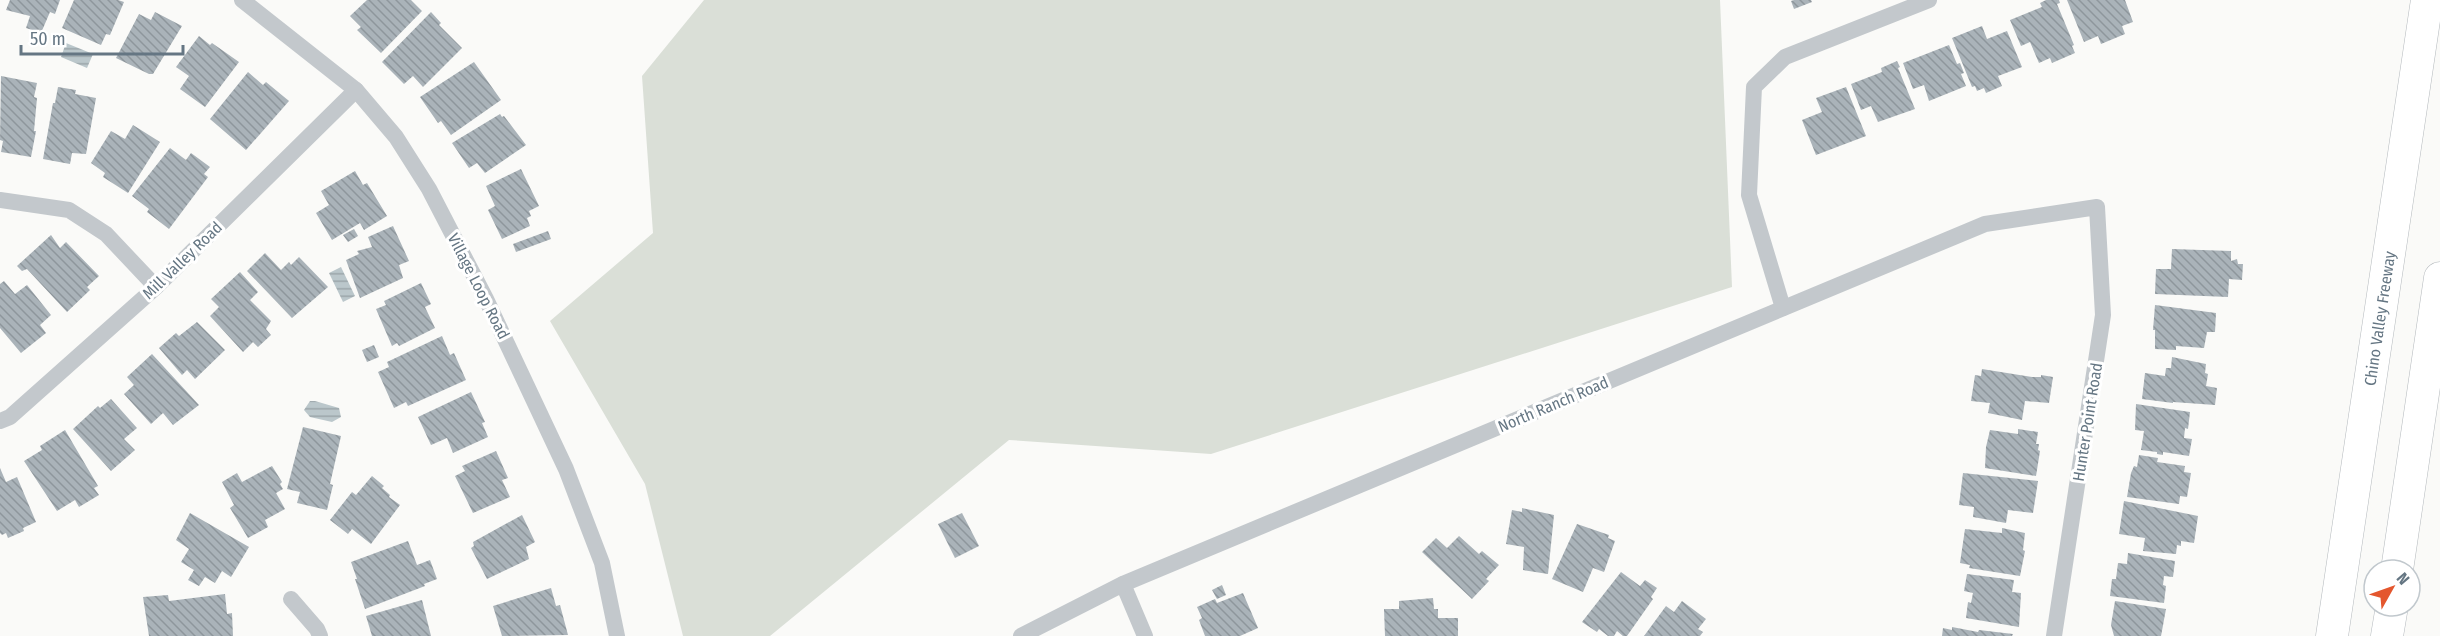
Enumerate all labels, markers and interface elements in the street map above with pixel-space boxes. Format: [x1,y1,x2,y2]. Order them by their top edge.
scale bar [21,18,183,56]
text: 50 m [30,28,66,50]
street label: Mill Valley Road [139,218,226,303]
street label: Village Loop Road [444,230,513,342]
street label: Chino Valley Freeway [2360,249,2399,387]
street label: Hunter Point Road [2069,361,2106,483]
street label: North Ranch Road [1495,373,1611,436]
north arrow [2362,558,2422,618]
text: N [2393,569,2413,588]

